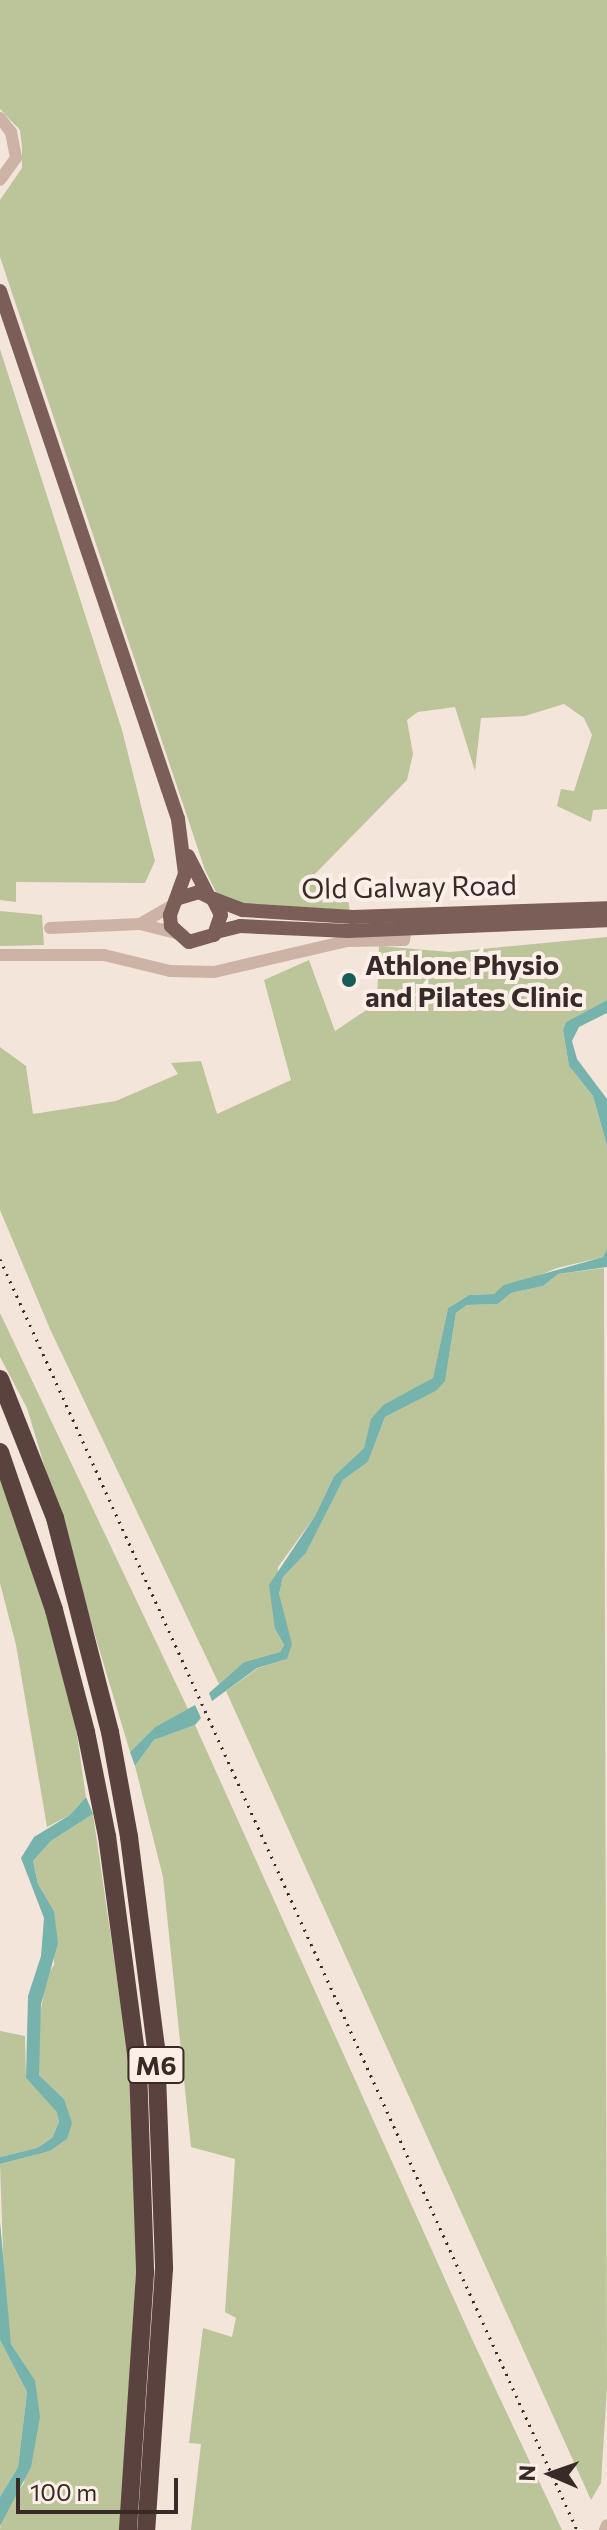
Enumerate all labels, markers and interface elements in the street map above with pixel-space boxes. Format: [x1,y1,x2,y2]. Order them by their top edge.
street label: Old Galway Road [301,867,517,905]
place label: Athlone Physio and Pilates Clinic [365,947,583,1013]
marker: Athlone Physio and Pilates Clinic [340,971,358,989]
road number: M6 [126,2043,186,2087]
north arrow [511,2434,591,2514]
scale bar [20,2462,182,2512]
text: N [513,2464,540,2482]
text: 100 m [30,2477,97,2506]

